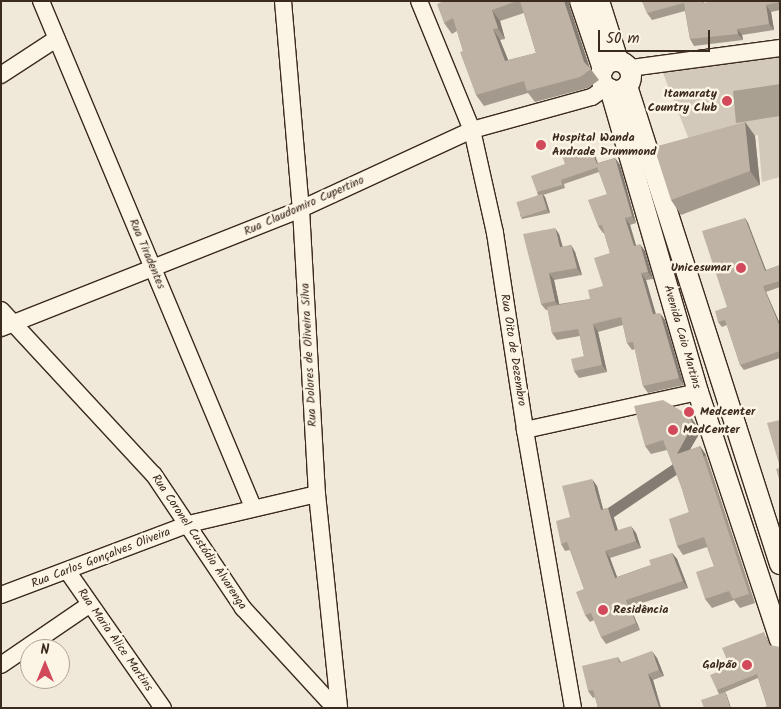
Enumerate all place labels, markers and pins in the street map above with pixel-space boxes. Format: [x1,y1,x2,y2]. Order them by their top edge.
place label: Itamaraty Country Club [648,87,717,115]
marker: Itamaraty Country Club [721,95,733,107]
place label: Hospital Wanda Andrade Drummond [552,131,656,159]
marker: Hospital Wanda Andrade Drummond [534,138,548,152]
place label: Unicesumar [671,261,731,275]
marker: Unicesumar [735,262,747,274]
marker: Medcenter [682,405,696,419]
place label: Medcenter [700,405,755,419]
place label: MedCenter [683,423,740,437]
marker: MedCenter [667,424,679,436]
place label: Residência [613,603,668,617]
marker: Residência [597,604,609,616]
place label: Galpão [702,658,737,672]
marker: Galpão [741,659,753,671]

